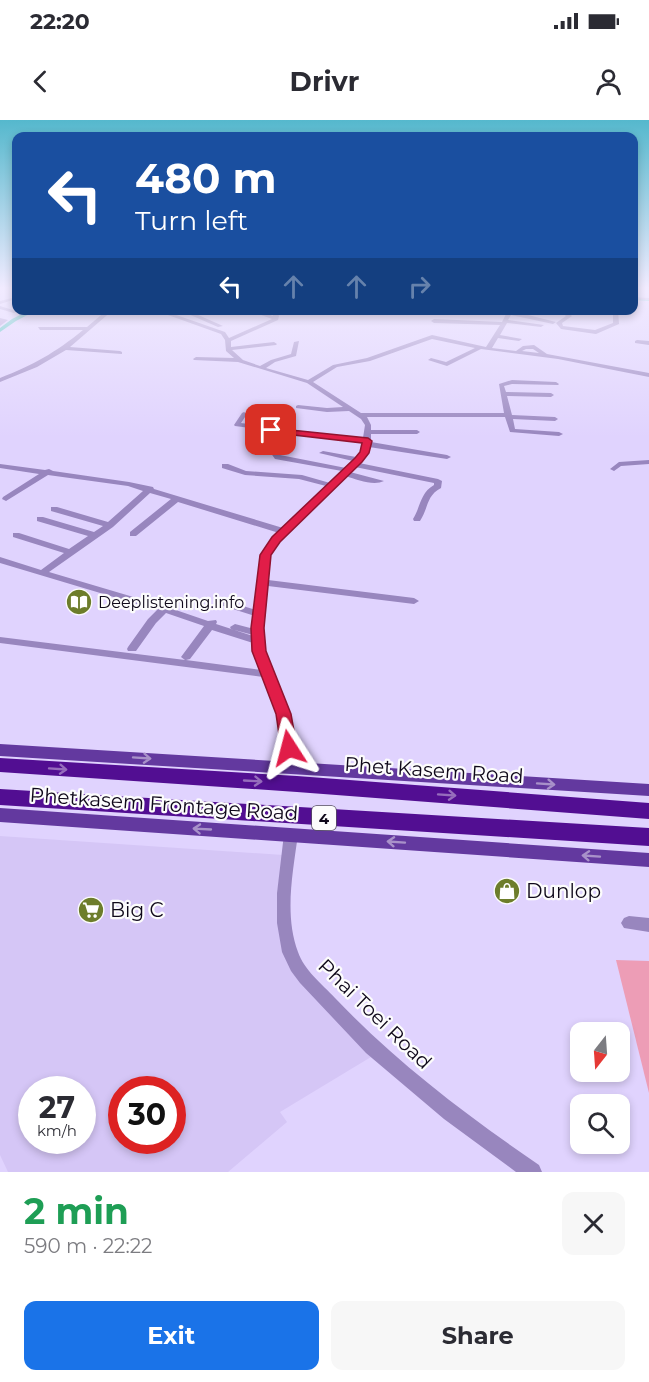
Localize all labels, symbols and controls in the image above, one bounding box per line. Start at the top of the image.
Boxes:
text: 22:20 [30,8,90,35]
icon: back [24,65,57,98]
text: Drivr [290,65,359,98]
icon: person [592,65,625,98]
text: 480 m [135,152,277,204]
icon: left [36,156,114,234]
text: Turn left [135,204,248,237]
icon: left [214,270,247,303]
icon: ahead [277,270,310,303]
icon: ahead [340,270,373,303]
icon: right [403,270,436,303]
pin [245,404,296,455]
icon: arrive [254,413,287,446]
library icon: Deeplistening.info [64,587,94,617]
place label: Deeplistening.info [98,593,244,612]
position arrow [257,716,321,780]
street label: Phet Kasem Road [344,752,524,788]
one-way arrow [132,753,152,764]
one-way arrow [48,764,68,775]
one-way arrow [243,776,262,787]
one-way arrow [536,778,556,789]
street label: Phetkasem Frontage Road [29,783,299,825]
one-way arrow [437,790,457,801]
road number: 4 [312,806,336,830]
one-way arrow [192,824,212,835]
one-way arrow [387,836,407,847]
one-way arrow [581,850,601,861]
shop icon: Dunlop [492,876,522,906]
place label: Dunlop [526,879,601,903]
supermarket icon: Big C [76,895,106,925]
place label: Big C [110,898,164,922]
street label: Phai Toei Road [313,954,437,1074]
north arrow [570,1022,630,1082]
map controls [570,1022,630,1154]
speed limit sign: 30 [108,1076,186,1154]
text: 27 [39,1089,75,1126]
button: search [570,1094,630,1154]
text: km/h [37,1121,77,1140]
text: 2 min [24,1189,129,1233]
button: close [562,1192,625,1255]
text: 590 m · 22:22 [24,1234,152,1258]
button: Exit [24,1301,319,1370]
button: Share [331,1301,625,1370]

